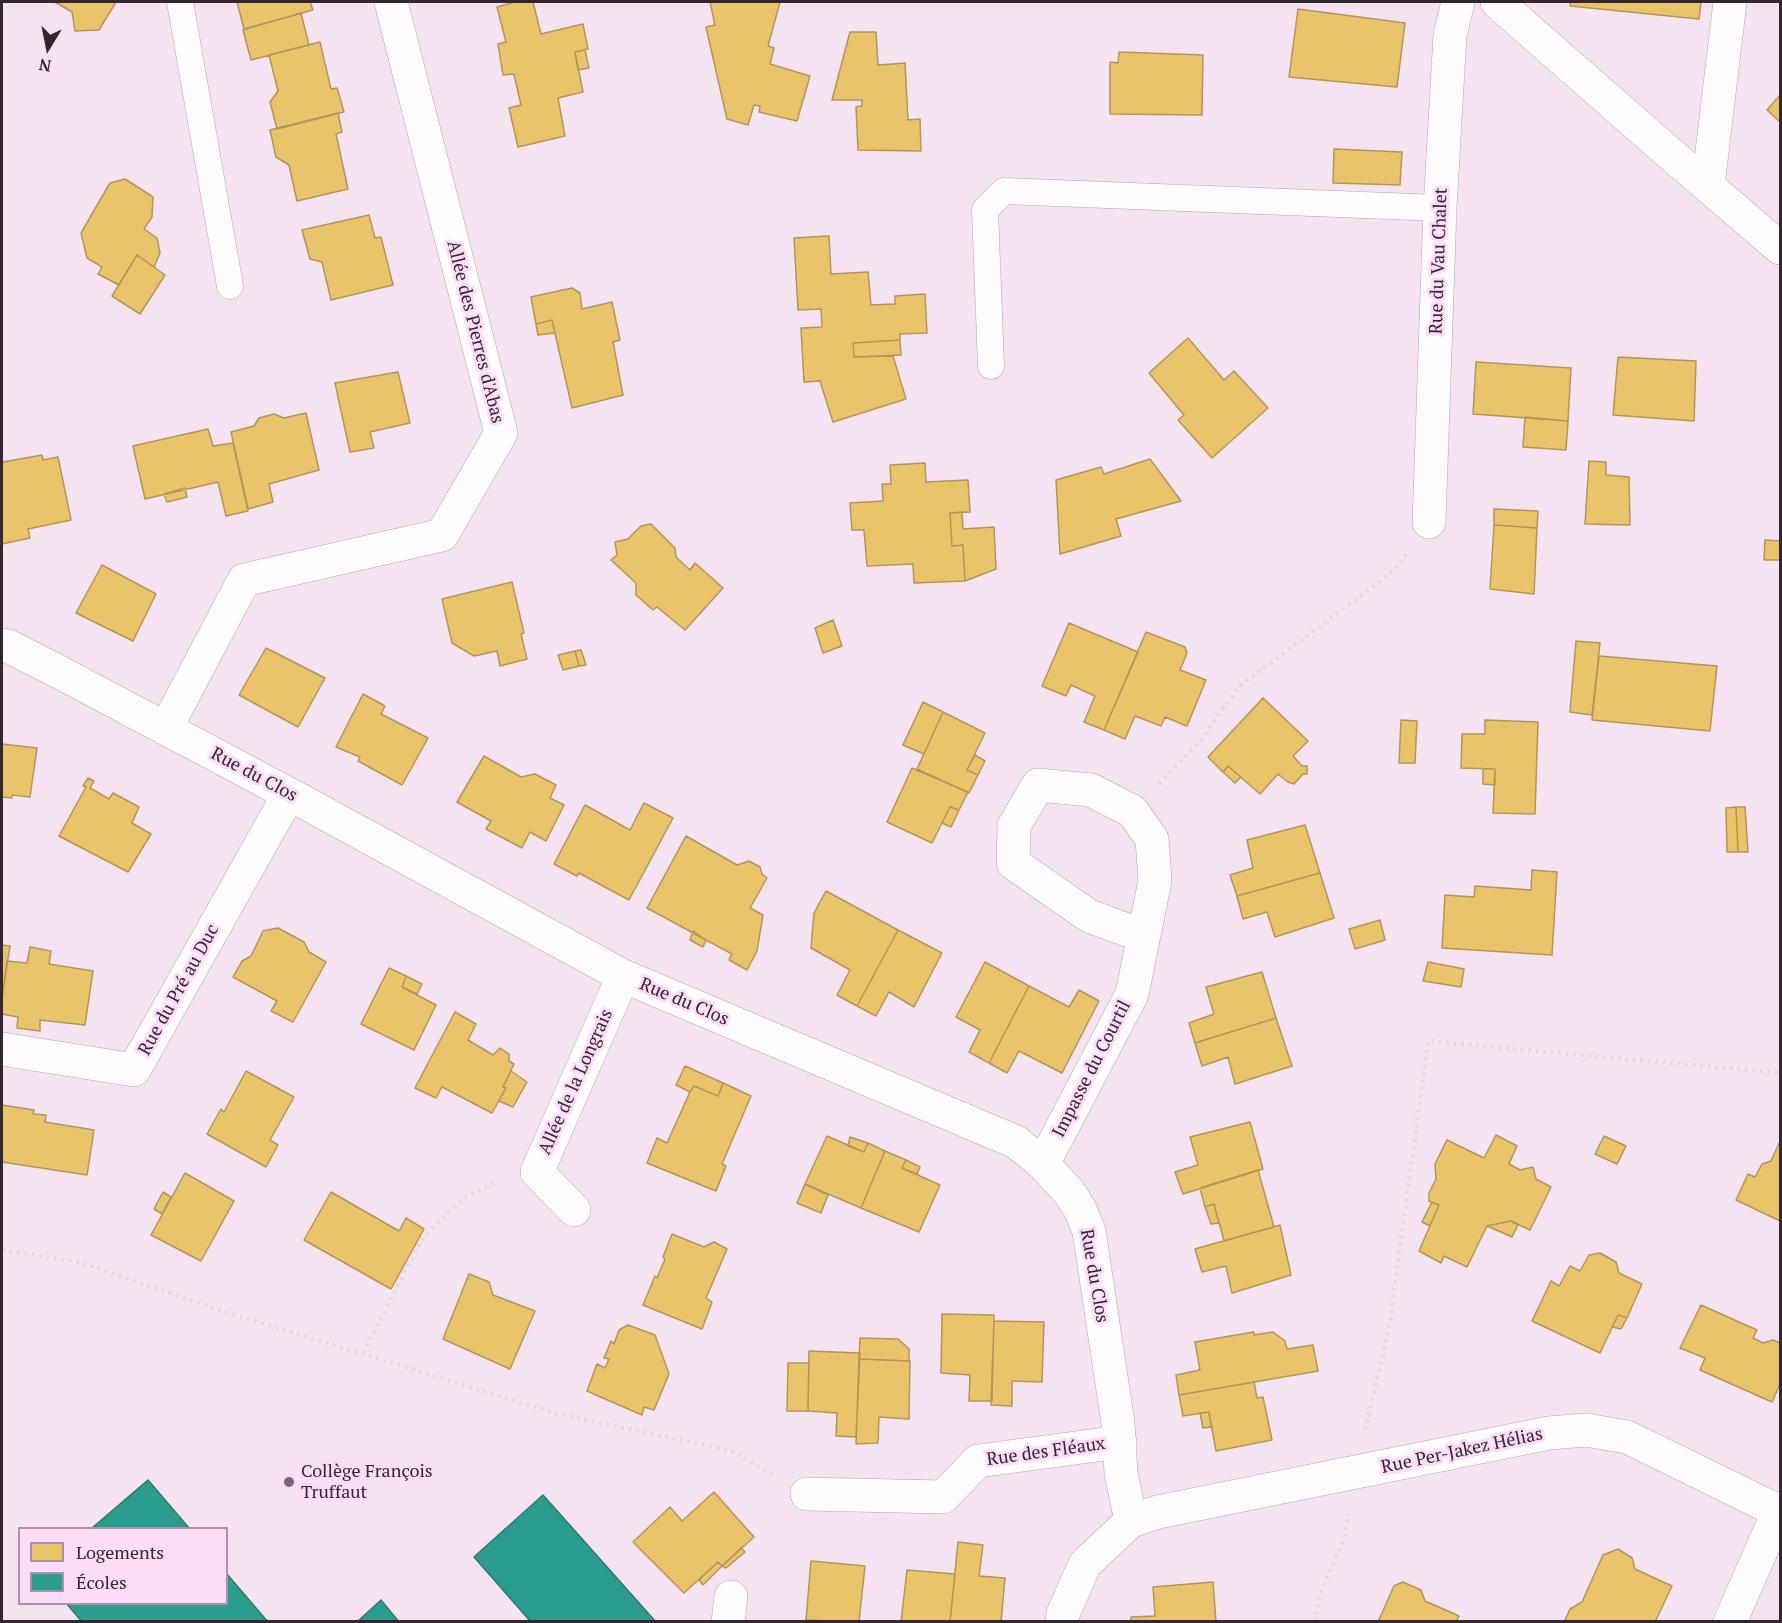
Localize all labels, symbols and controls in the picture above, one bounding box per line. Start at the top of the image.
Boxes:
north arrow [18,18,78,78]
text: N [37,54,53,78]
street label: Rue du Vau Chalet [1426,187,1452,335]
street label: Allée des Pierres d'Abas [442,238,508,426]
street label: Rue du Clos [207,743,301,807]
street label: Rue du Pré au Duc [134,921,224,1059]
street label: Rue du Clos [636,974,732,1030]
street label: Impasse du Courtil [1048,997,1136,1141]
street label: Allée de la Longrais [534,1006,618,1158]
street label: Rue du Clos [1075,1228,1113,1324]
street label: Rue Per-Jakez Hélias [1379,1423,1545,1479]
street label: Rue des Fléaux [985,1433,1107,1471]
place label: Collège François Truffaut [301,1461,433,1504]
marker: Collège François Truffaut [282,1475,296,1489]
legend [18,1527,228,1605]
text: Logements [76,1540,164,1564]
text: Écoles [76,1570,127,1594]

